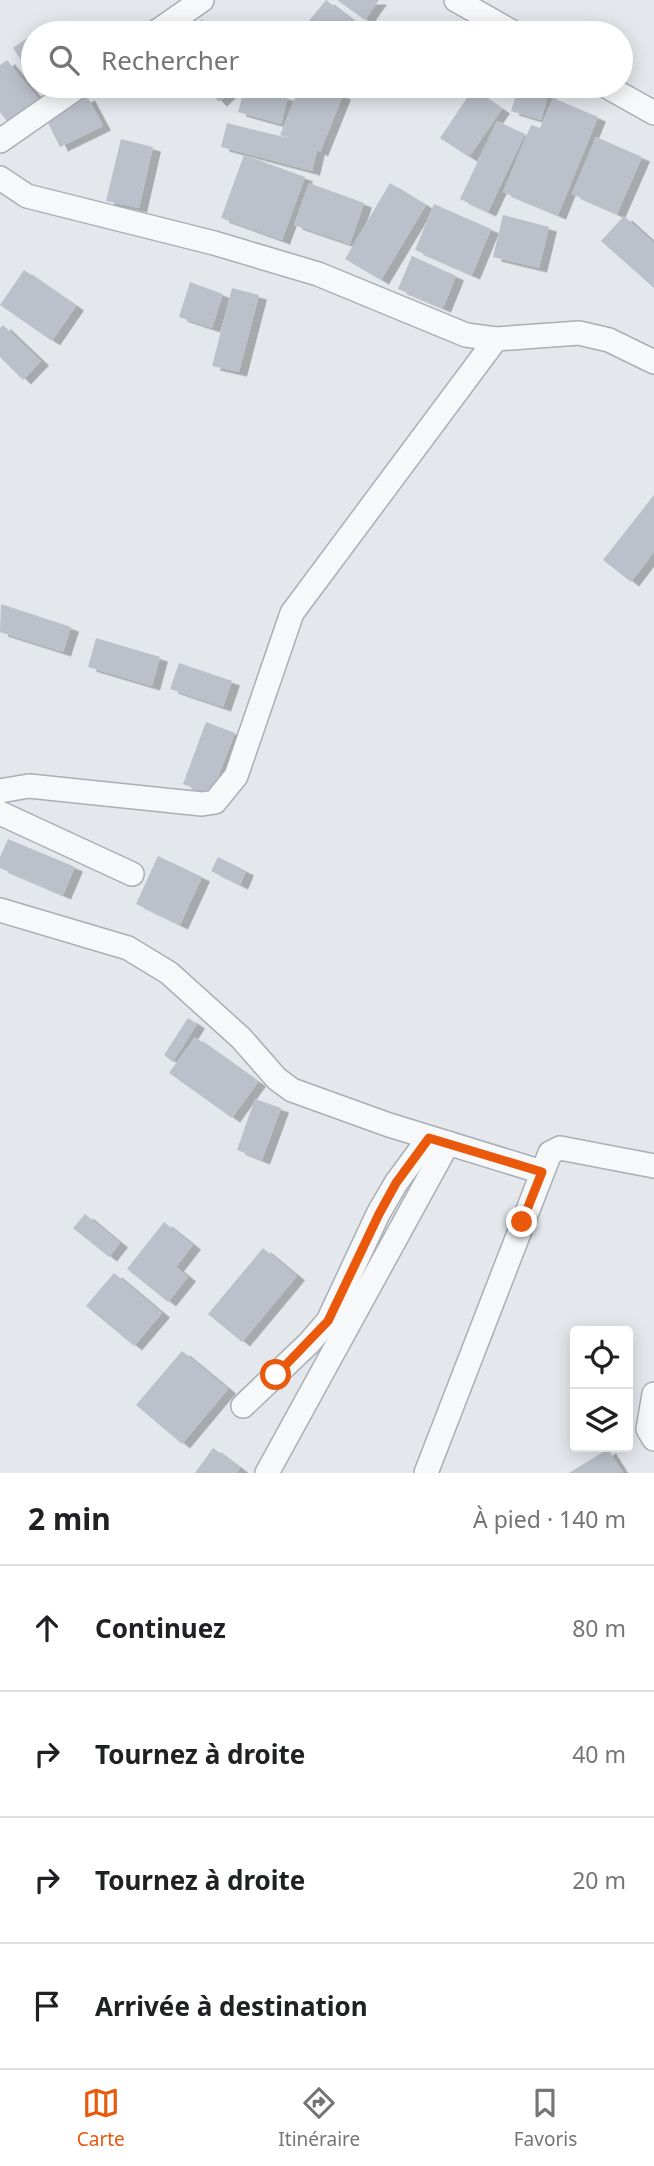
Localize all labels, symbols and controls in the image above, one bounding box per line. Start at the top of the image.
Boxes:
search box [21,21,633,98]
icon: search [45,41,83,79]
text: Rechercher [101,42,239,78]
route end [506,1206,537,1237]
map controls [570,1326,633,1452]
button: locate [570,1326,633,1389]
route start [260,1359,291,1390]
button: layers [570,1389,633,1452]
text: 2 min [28,1498,111,1539]
text: À pied · 140 m [473,1503,626,1535]
icon: ahead [28,1609,66,1647]
text: Continuez [95,1610,226,1646]
text: 80 m [572,1612,626,1644]
icon: right [28,1735,66,1773]
text: Tournez à droite [95,1736,305,1772]
text: 40 m [572,1738,626,1770]
icon: right [28,1861,66,1899]
text: Tournez à droite [95,1862,305,1898]
text: 20 m [572,1864,626,1896]
icon: arrive [28,1987,66,2025]
text: Arrivée à destination [95,1988,368,2024]
tab: Carte [77,2084,125,2152]
tab: Itinéraire [278,2084,360,2152]
tab: Favoris [514,2084,577,2152]

